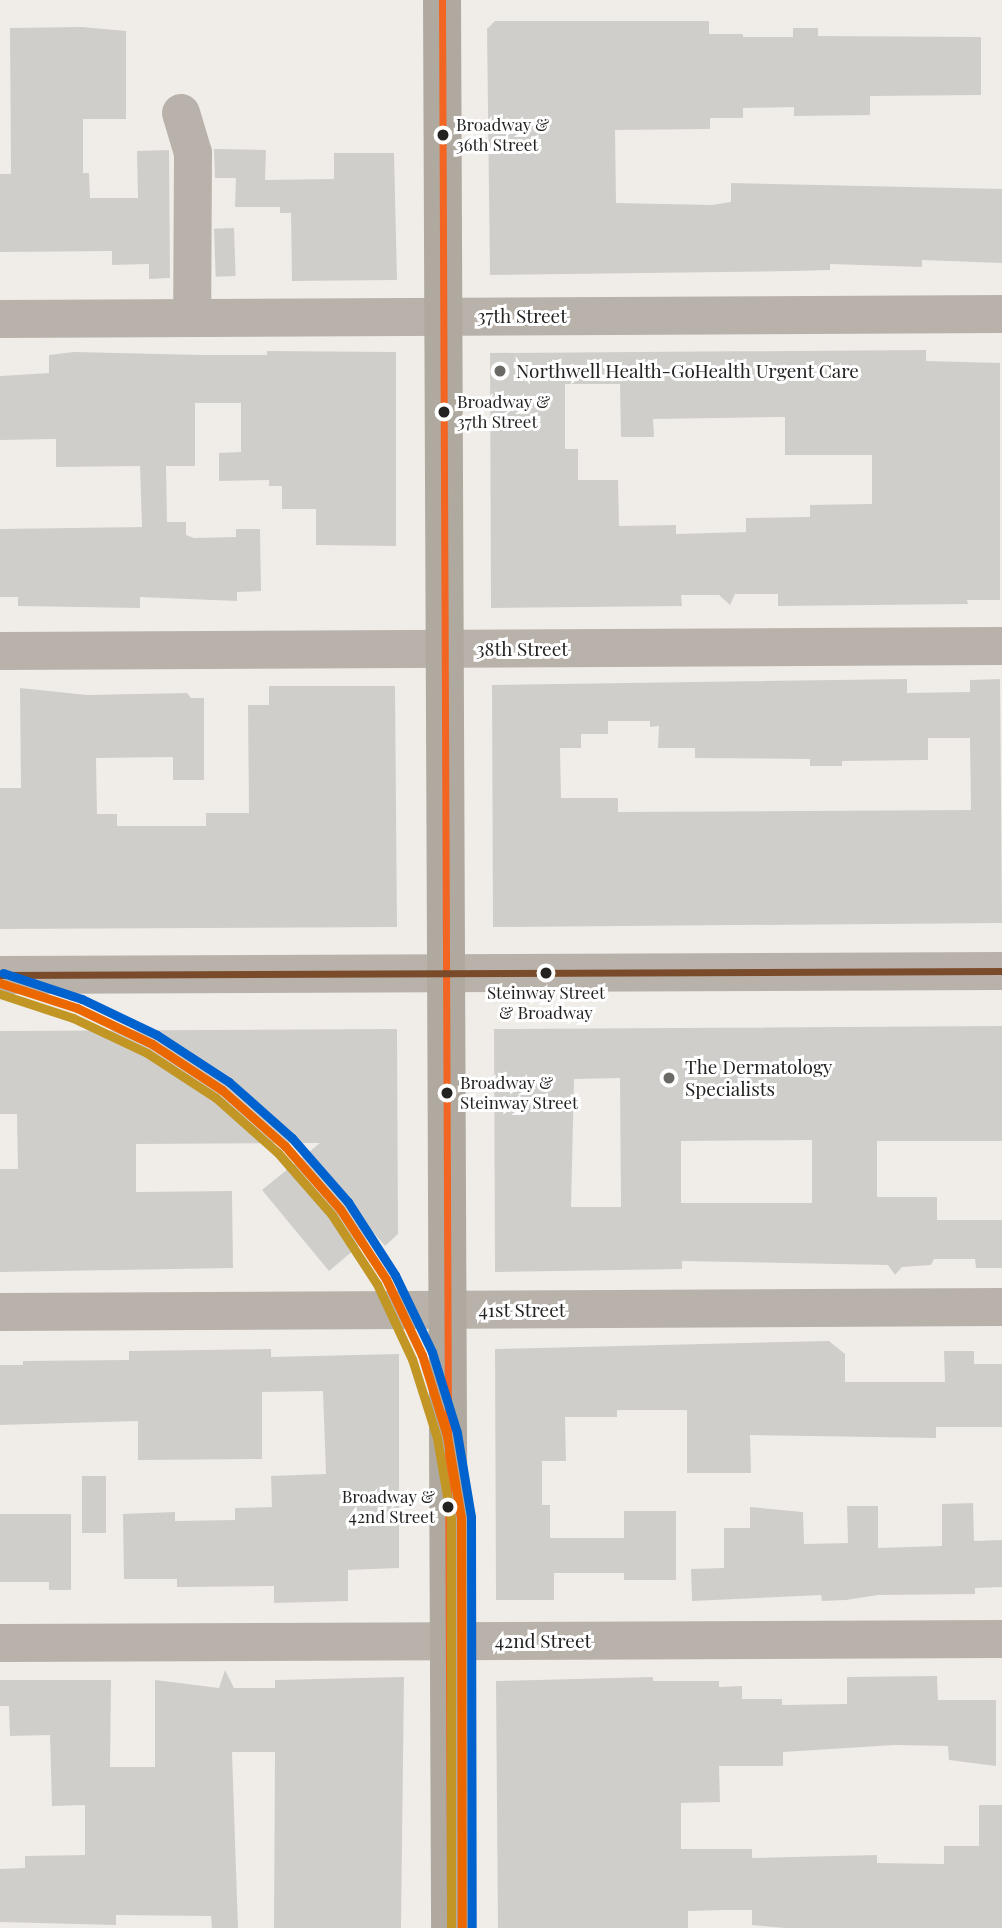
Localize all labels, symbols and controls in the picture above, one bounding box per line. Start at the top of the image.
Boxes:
place label: Broadway & 36th Street [456,115,550,155]
marker: Broadway & 36th Street [436,128,450,142]
street label: 37th Street [477,305,567,327]
place label: Northwell Health-GoHealth Urgent Care [516,360,859,382]
marker: Northwell Health-GoHealth Urgent Care [490,361,510,381]
place label: Broadway & 37th Street [457,392,551,432]
marker: Broadway & 37th Street [437,405,451,419]
street label: 38th Street [476,638,568,660]
marker: Steinway Street & Broadway [539,966,553,980]
place label: Steinway Street & Broadway [487,983,605,1023]
place label: The Dermatology Specialists [685,1056,832,1100]
marker: The Dermatology Specialists [659,1068,679,1088]
place label: Broadway & Steinway Street [460,1073,579,1113]
marker: Broadway & Steinway Street [440,1086,454,1100]
street label: 41st Street [478,1299,566,1321]
place label: Broadway & 42nd Street [341,1487,435,1527]
marker: Broadway & 42nd Street [441,1500,455,1514]
street label: 42nd Street [495,1630,591,1652]

